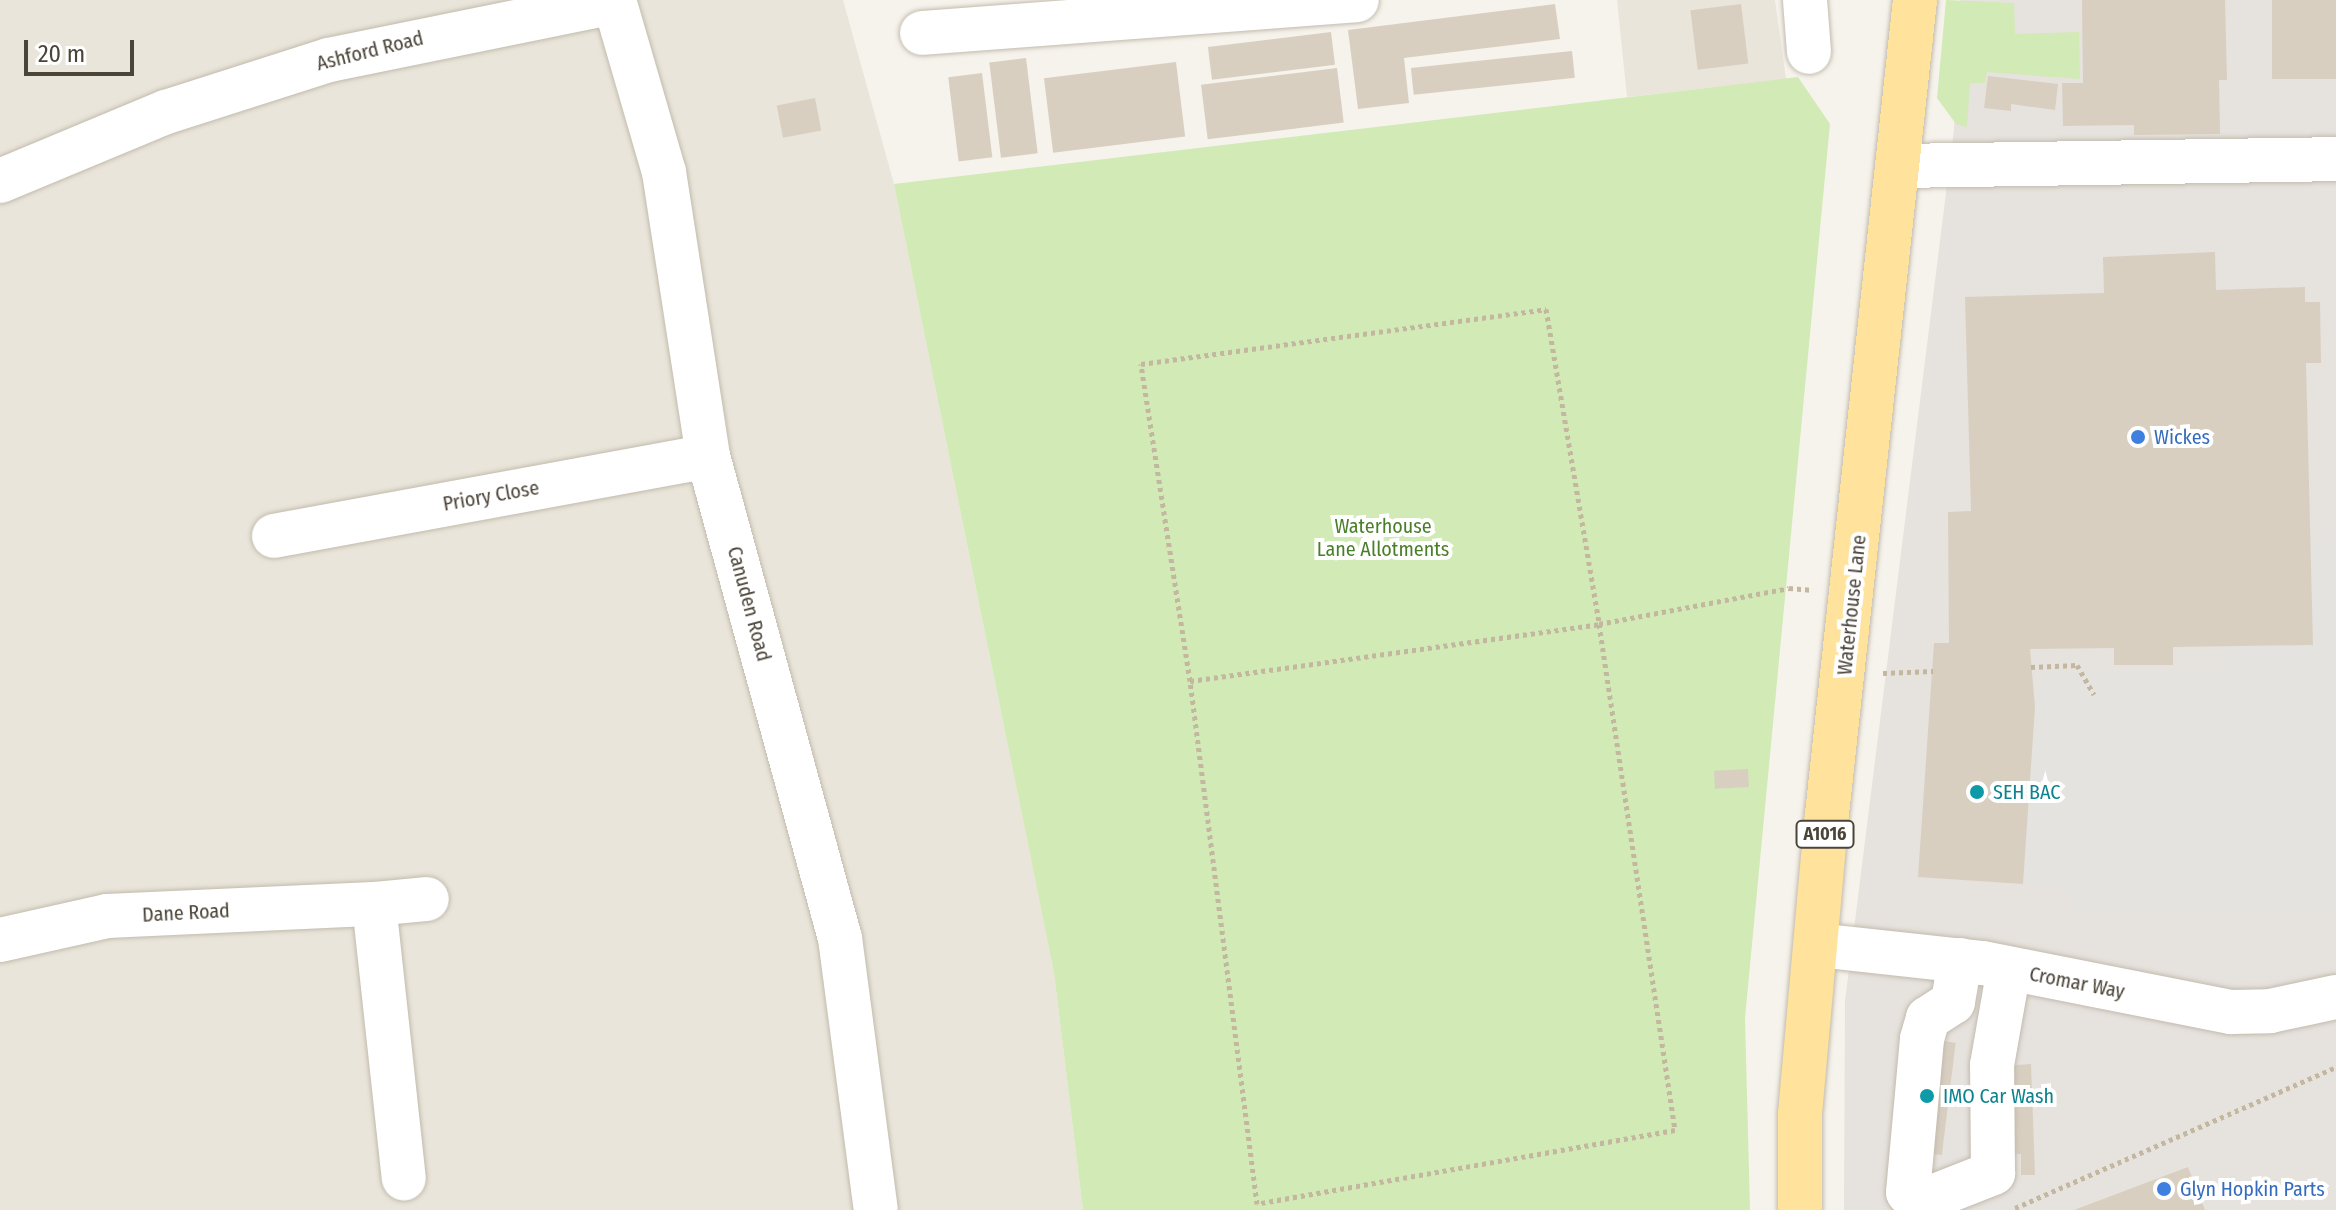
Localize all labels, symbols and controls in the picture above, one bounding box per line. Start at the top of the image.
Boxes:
scale bar [28,24,138,74]
street label: Ashford Road [314,26,426,76]
text: 20 m [38,40,85,68]
place label: Wickes [2154,425,2210,449]
marker: Wickes [2129,428,2147,446]
street label: Priory Close [441,476,541,516]
park label: Waterhouse Lane Allotments [1317,515,1449,562]
street label: Waterhouse Lane [1833,534,1871,676]
street label: Canuden Road [722,544,776,664]
place label: SEH BAC [1993,780,2060,804]
marker: SEH BAC [1968,783,1986,801]
road number: A1016 [1795,820,1855,848]
street label: Dane Road [142,899,230,927]
street label: Cromar Way [2027,962,2127,1004]
place label: IMO Car Wash [1943,1084,2054,1108]
marker: IMO Car Wash [1918,1087,1936,1105]
place label: Glyn Hopkin Parts [2180,1177,2325,1201]
marker: Glyn Hopkin Parts [2155,1180,2173,1198]

